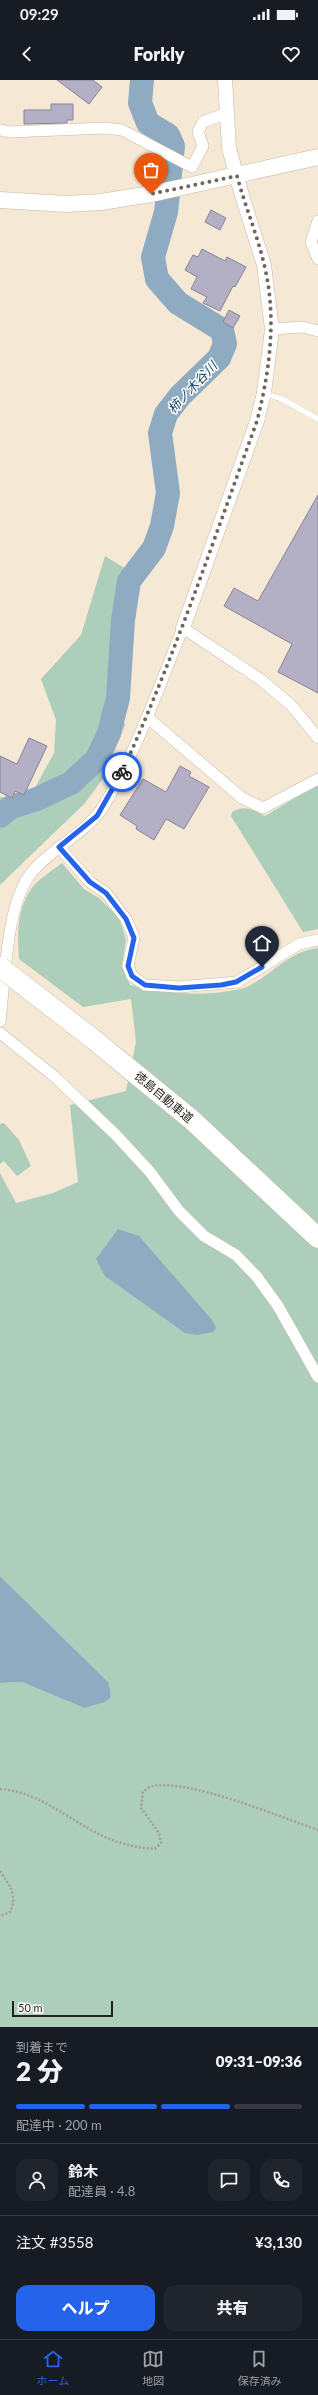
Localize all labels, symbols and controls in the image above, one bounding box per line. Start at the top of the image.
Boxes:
text: 09:29 [20,5,59,23]
icon: back [16,43,38,65]
text: Forkly [133,43,185,65]
icon: heart [280,43,302,65]
pin [134,153,168,194]
icon: bag [140,159,162,181]
water label: 柿ノ木谷川 [164,356,221,416]
courier [102,752,142,792]
icon: bike [111,761,133,783]
pin [245,926,279,967]
icon: home [251,932,273,954]
street label: 徳島自動車道 [132,1068,196,1126]
scale bar [12,1999,113,2018]
text: 50 m [18,2001,43,2014]
text: 到着まで [16,2039,68,2055]
text: 09:31–09:36 [216,2052,302,2070]
text: 2 分 [16,2055,63,2087]
text: 配達中 · 200 m [16,2117,102,2133]
button: person [16,2159,58,2201]
button: chat [208,2159,250,2201]
button: phone [260,2159,302,2201]
text: 鈴木 [68,2162,98,2180]
text: 配達員 · 4.8 [68,2183,135,2199]
text: 注文 #3558 [16,2233,93,2251]
text: ¥3,130 [255,2233,302,2251]
button: ヘルプ [16,2285,155,2331]
button: 共有 [163,2285,302,2331]
tab: ホーム [37,2348,69,2388]
tab: 地図 [142,2348,164,2388]
tab: 保存済み [237,2348,281,2388]

